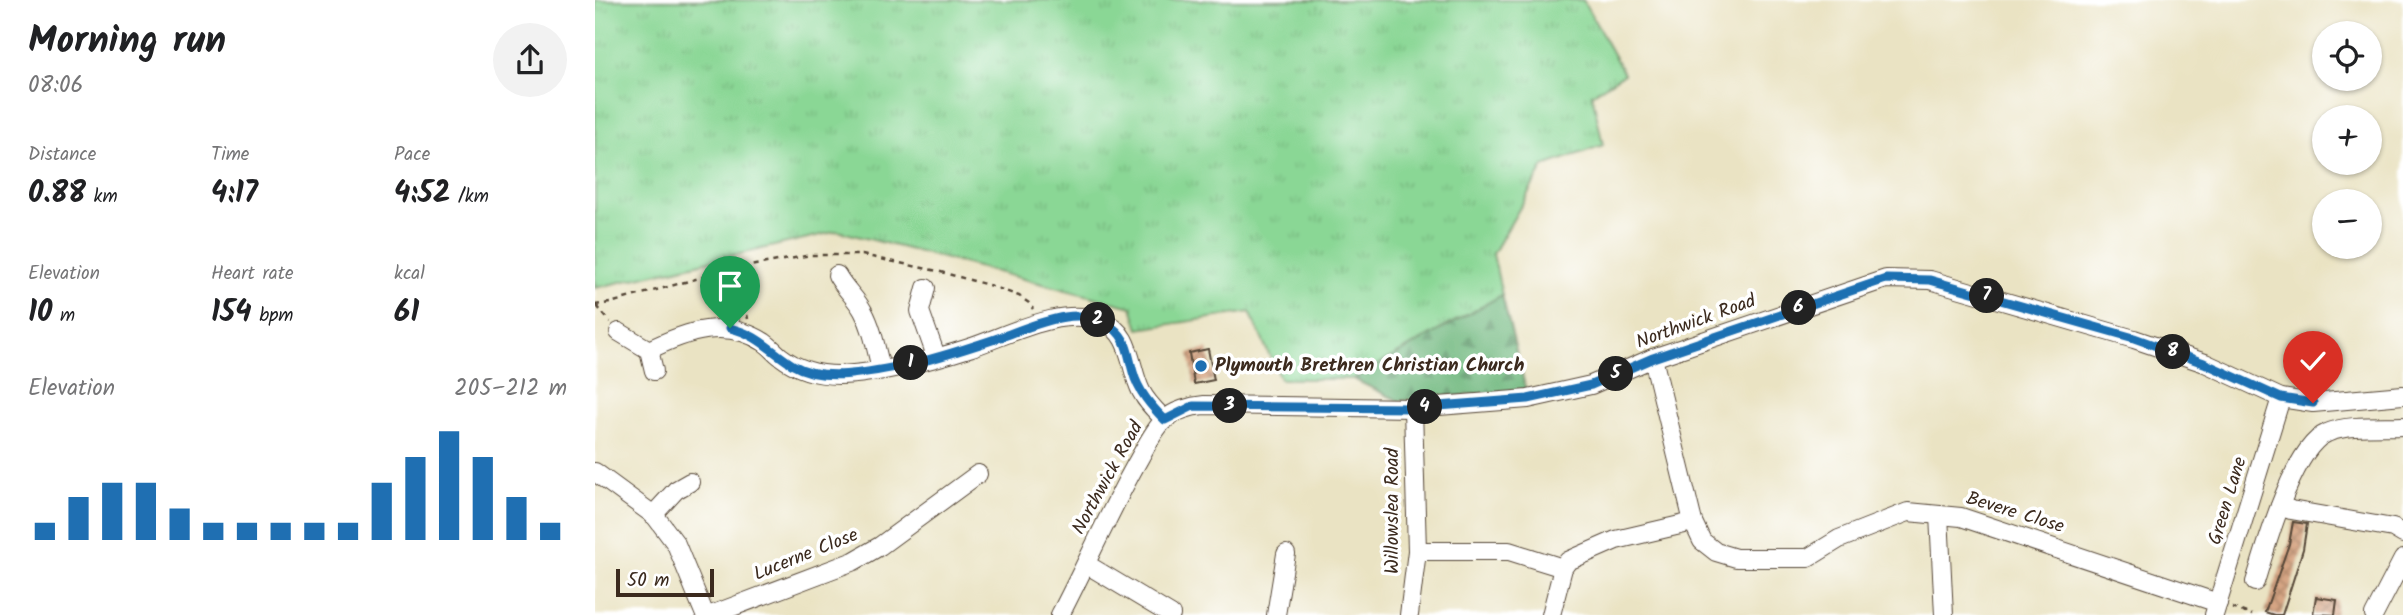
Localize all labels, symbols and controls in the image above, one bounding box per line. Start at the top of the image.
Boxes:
text: Morning run [28,12,226,72]
map controls [2312,21,2382,259]
button: locate [2312,21,2382,91]
button: share [493,23,567,97]
text: 08:06 [28,68,83,104]
button: + [2312,105,2382,175]
text: Distance [28,140,96,170]
text: Time [211,140,249,170]
text: Pace [394,140,430,170]
text: 0.88 [28,170,86,218]
text: 4:17 [211,170,258,218]
text: 4:52 [394,170,450,218]
text: km [86,182,118,212]
text: /km [450,182,489,212]
button: − [2312,189,2382,259]
pin [700,256,760,328]
text: Elevation [28,259,100,289]
text: Heart rate [211,259,294,289]
text: kcal [394,259,425,289]
icon: arrive [711,267,749,305]
pin: 7 [1969,278,2005,314]
text: 7 [1982,280,1991,310]
street label: Northwick Road [1632,286,1761,358]
text: 10 [28,289,52,337]
text: 154 [211,289,252,337]
text: 61 [394,289,419,337]
pin: 6 [1781,290,1817,326]
text: 6 [1793,292,1804,322]
text: m [52,301,75,331]
text: bpm [252,301,293,331]
pin: 2 [1081,302,1115,338]
text: 2 [1092,304,1103,334]
pin [2283,331,2343,403]
pin: 8 [2155,334,2191,370]
text: 8 [2167,336,2178,366]
icon: check [2294,342,2332,380]
pin: 1 [893,346,929,380]
text: 1 [908,347,913,377]
place label: Plymouth Brethren Christian Church [1215,351,1525,381]
pin: 5 [1599,356,1633,392]
marker: Plymouth Brethren Christian Church [1193,358,1209,374]
text: 5 [1611,358,1620,388]
text: Elevation [28,371,115,407]
text: 205–212 m [454,371,567,407]
pin: 3 [1213,388,1247,424]
text: 3 [1224,390,1235,420]
pin: 4 [1407,390,1443,424]
text: 4 [1419,391,1430,421]
street label: Northwick Road [1064,415,1152,540]
street label: Willowslea Road [1378,447,1408,574]
street label: Green Lane [2200,453,2256,549]
street label: Bevere Close [1962,484,2068,542]
street label: Lucerne Close [749,520,863,590]
scale bar [616,566,714,598]
text: 50 m [627,566,669,596]

